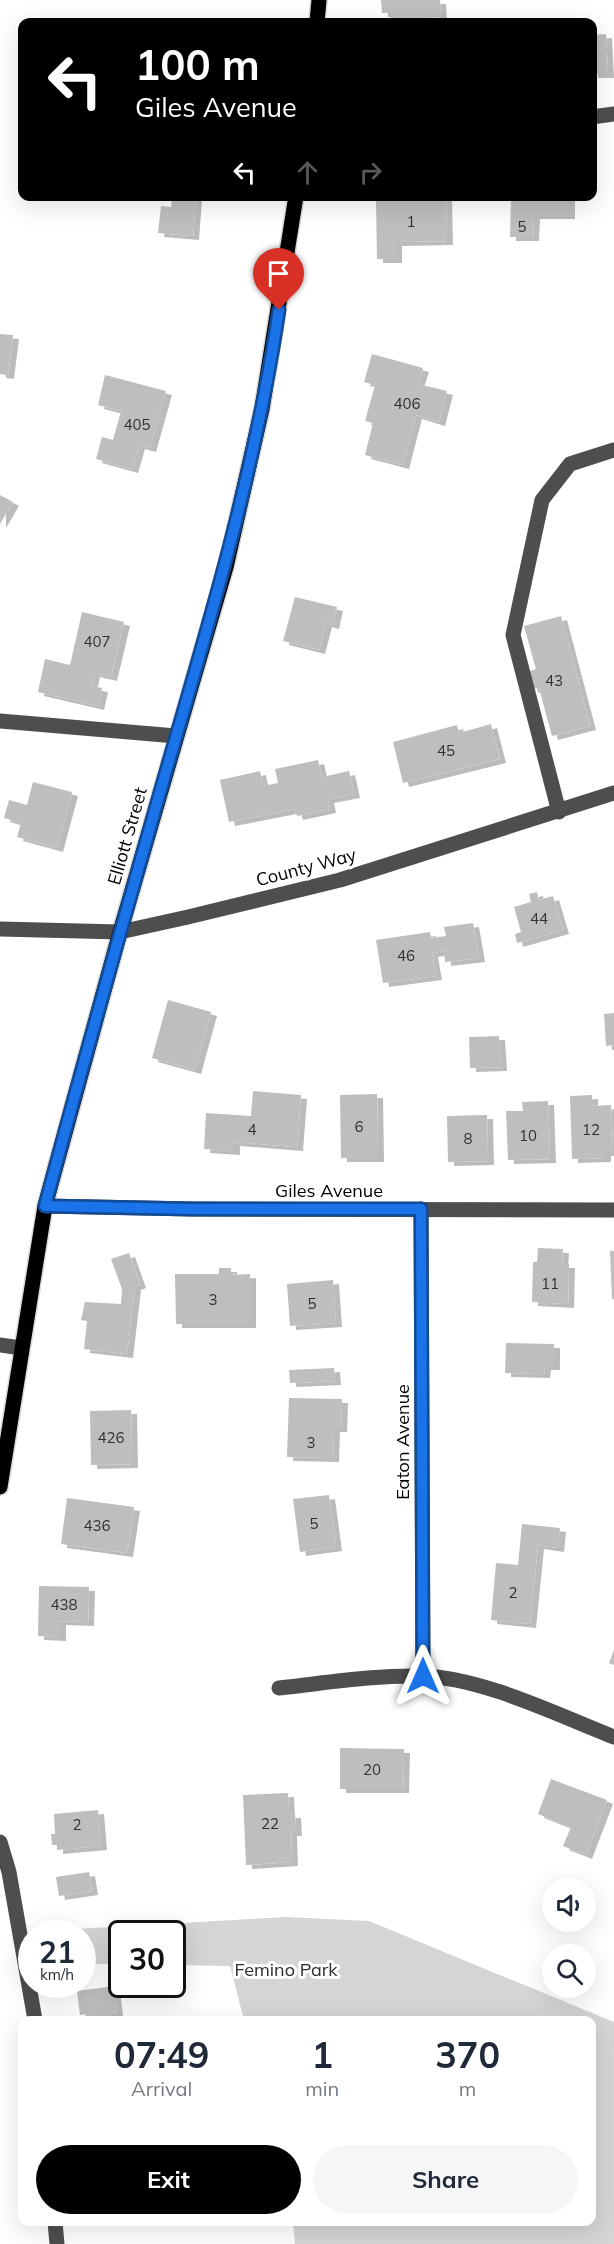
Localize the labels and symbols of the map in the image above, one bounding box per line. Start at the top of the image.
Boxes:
house number: 1 [406,212,416,231]
house number: 5 [517,217,527,236]
pin [253,248,304,310]
house number: 406 [393,394,421,413]
house number: 405 [123,415,151,434]
house number: 407 [83,632,111,651]
house number: 43 [545,671,563,690]
house number: 45 [437,741,455,760]
street label: Elliott Street [102,785,152,887]
street label: County Way [253,842,359,891]
house number: 44 [530,909,548,928]
house number: 46 [397,946,415,965]
house number: 6 [354,1117,364,1136]
house number: 4 [247,1120,257,1139]
house number: 12 [582,1120,600,1139]
house number: 10 [519,1126,537,1145]
house number: 8 [463,1129,473,1148]
street label: Giles Avenue [275,1179,383,1202]
house number: 11 [541,1274,559,1293]
house number: 3 [208,1290,218,1309]
house number: 5 [307,1294,317,1313]
street label: Eaton Avenue [391,1384,414,1500]
house number: 426 [97,1428,125,1447]
house number: 3 [306,1433,316,1452]
house number: 5 [309,1514,319,1533]
house number: 436 [83,1516,111,1535]
house number: 2 [508,1583,518,1602]
house number: 438 [50,1595,78,1614]
position arrow [391,1644,455,1708]
house number: 20 [363,1760,381,1779]
house number: 22 [261,1814,279,1833]
house number: 2 [72,1815,82,1834]
speed limit sign: 30 [108,1920,186,1998]
park label: Femino Park [234,1958,338,1981]

